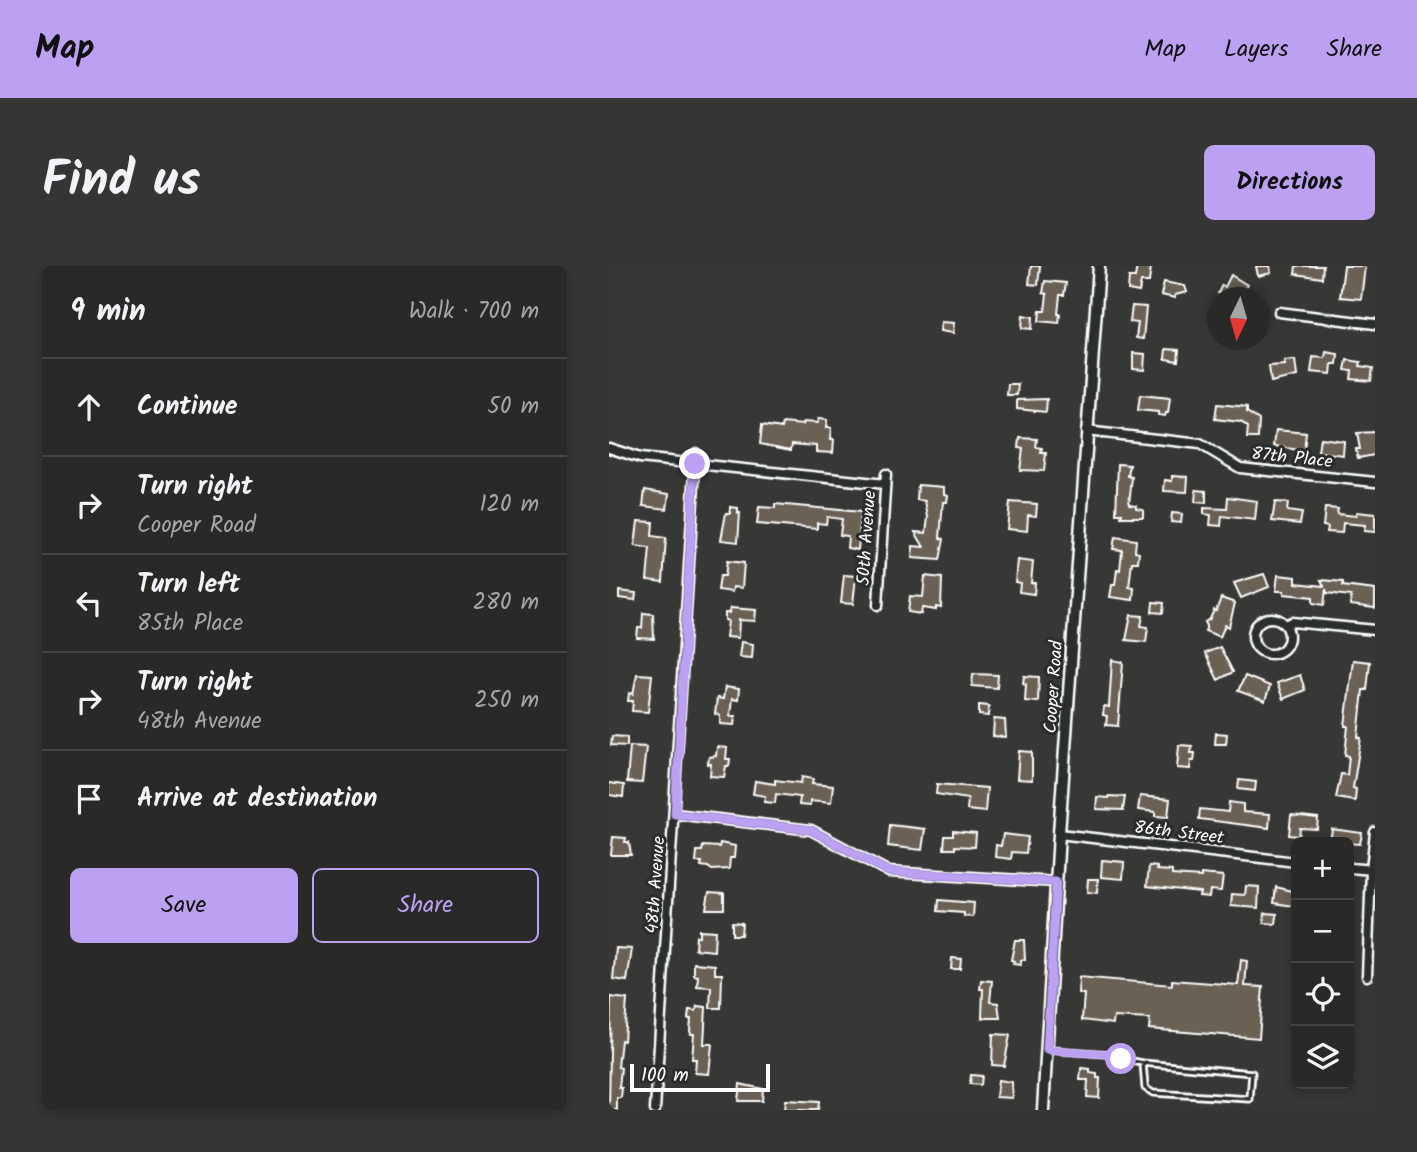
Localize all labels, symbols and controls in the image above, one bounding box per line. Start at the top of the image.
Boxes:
text: Map [35,23,95,76]
text: Map [1144,30,1186,69]
text: Layers [1224,30,1288,69]
text: Share [1326,30,1382,69]
text: Find us [42,143,200,221]
button: Directions [1204,145,1375,220]
north arrow [1207,287,1270,350]
text: 9 min [70,288,146,336]
text: Walk · 700 m [409,294,539,330]
text: Continue [137,386,238,428]
icon: ahead [70,388,108,426]
text: 50 m [488,389,539,425]
street label: 87th Place [1250,440,1334,477]
route end [679,448,710,479]
text: Turn right [137,466,253,508]
icon: right [70,486,108,524]
text: 120 m [479,487,539,523]
street label: 50th Avenue [850,489,885,587]
text: Cooper Road [137,508,256,544]
text: Turn left [137,564,240,606]
icon: left [70,584,108,622]
text: 280 m [473,585,539,621]
text: 85th Place [137,606,243,642]
street label: Cooper Road [1037,639,1072,735]
text: Turn right [137,662,253,704]
icon: right [70,682,108,720]
text: 250 m [474,683,539,719]
text: 48th Avenue [137,704,262,740]
text: Arrive at destination [137,778,377,820]
icon: arrive [70,780,108,818]
street label: 86th Street [1132,814,1226,854]
street label: 48th Avenue [639,835,674,935]
map controls [1291,837,1354,1089]
button: + [1291,837,1354,900]
button: Save [70,868,298,943]
button: Share [312,868,539,943]
button: − [1291,900,1354,963]
button: locate [1291,963,1354,1026]
button: layers [1291,1026,1354,1089]
route start [1105,1043,1136,1074]
scale bar [630,1061,770,1093]
text: 100 m [641,1061,689,1091]

